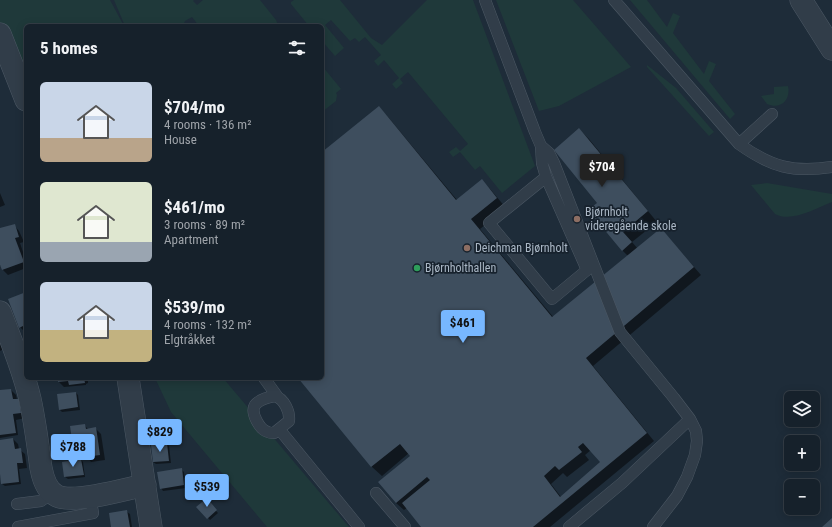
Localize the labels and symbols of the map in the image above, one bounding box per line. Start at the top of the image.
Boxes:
pin: $704 [578,154,626,188]
place label: Bjørnholt videregående skole [585,205,677,233]
marker: Bjørnholt videregående skole [572,214,582,224]
place label: Deichman Bjørnholt [475,241,568,255]
marker: Deichman Bjørnholt [462,243,472,253]
place label: Bjørnholthallen [425,261,496,275]
marker: Bjørnholthallen [412,263,422,273]
pin: $461 [439,310,487,344]
pin: $829 [136,419,184,453]
pin: $788 [49,434,97,468]
pin: $539 [183,474,231,508]

